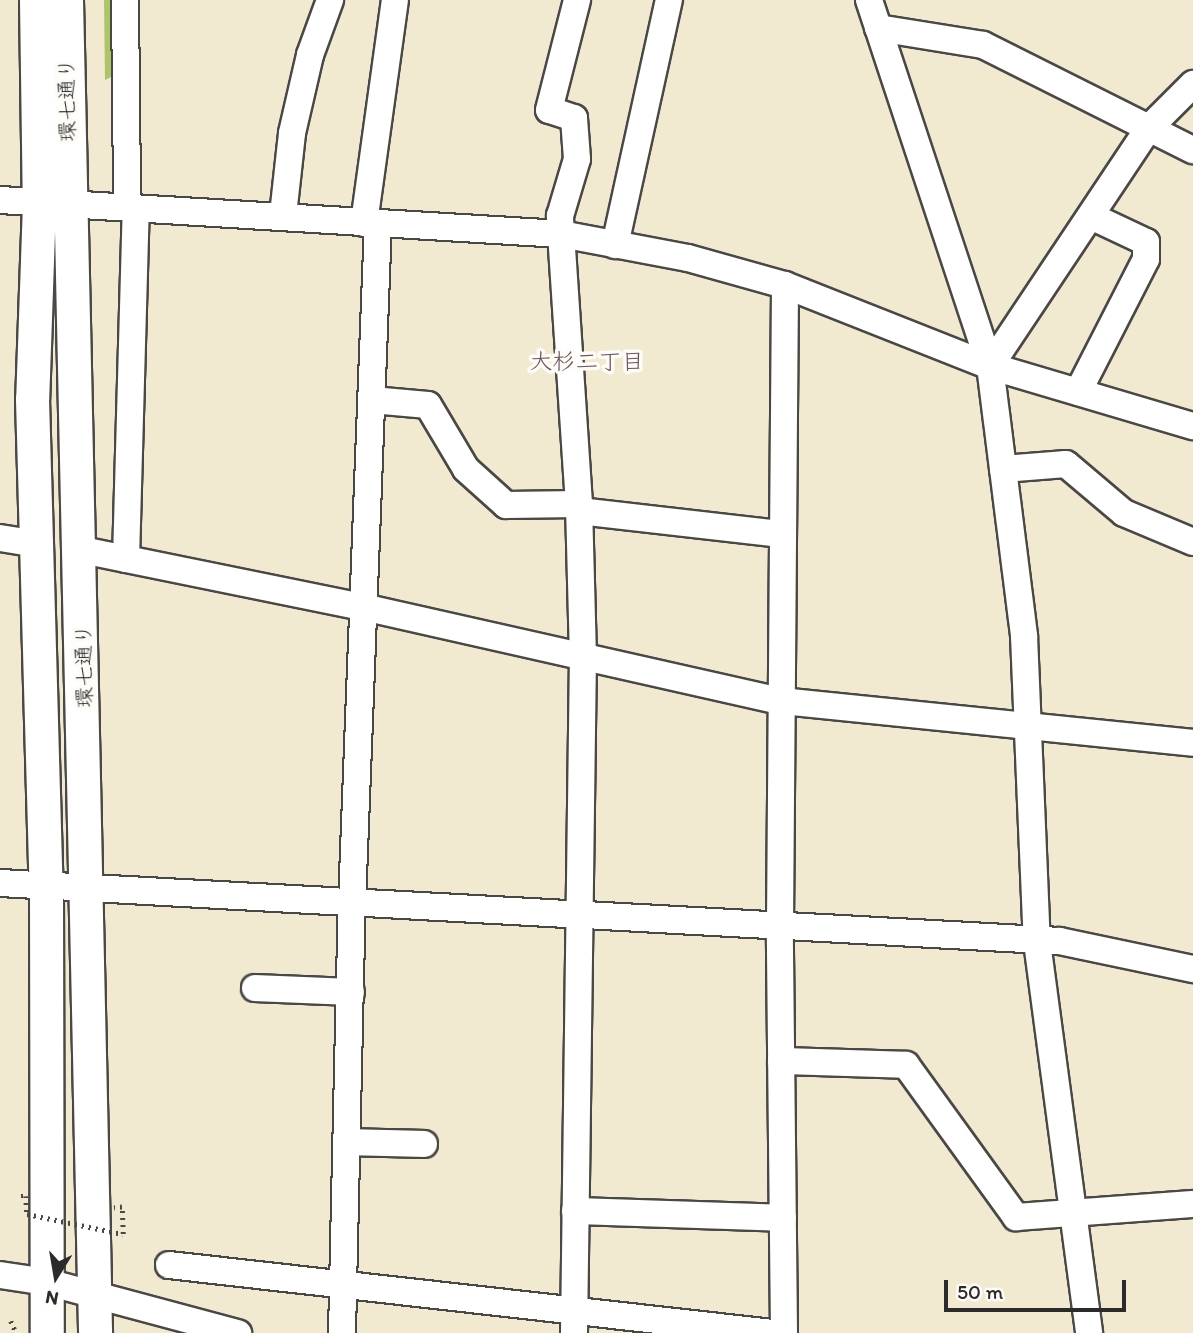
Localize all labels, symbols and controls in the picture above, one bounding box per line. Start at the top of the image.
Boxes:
street label: 環七通り [54,58,80,142]
district label: 大杉二丁目 [530,347,644,375]
street label: 環七通り [71,624,97,708]
north arrow [21,1242,91,1312]
scale bar [948,1266,1130,1310]
text: 50 m [957,1279,1003,1304]
text: N [43,1286,60,1311]

